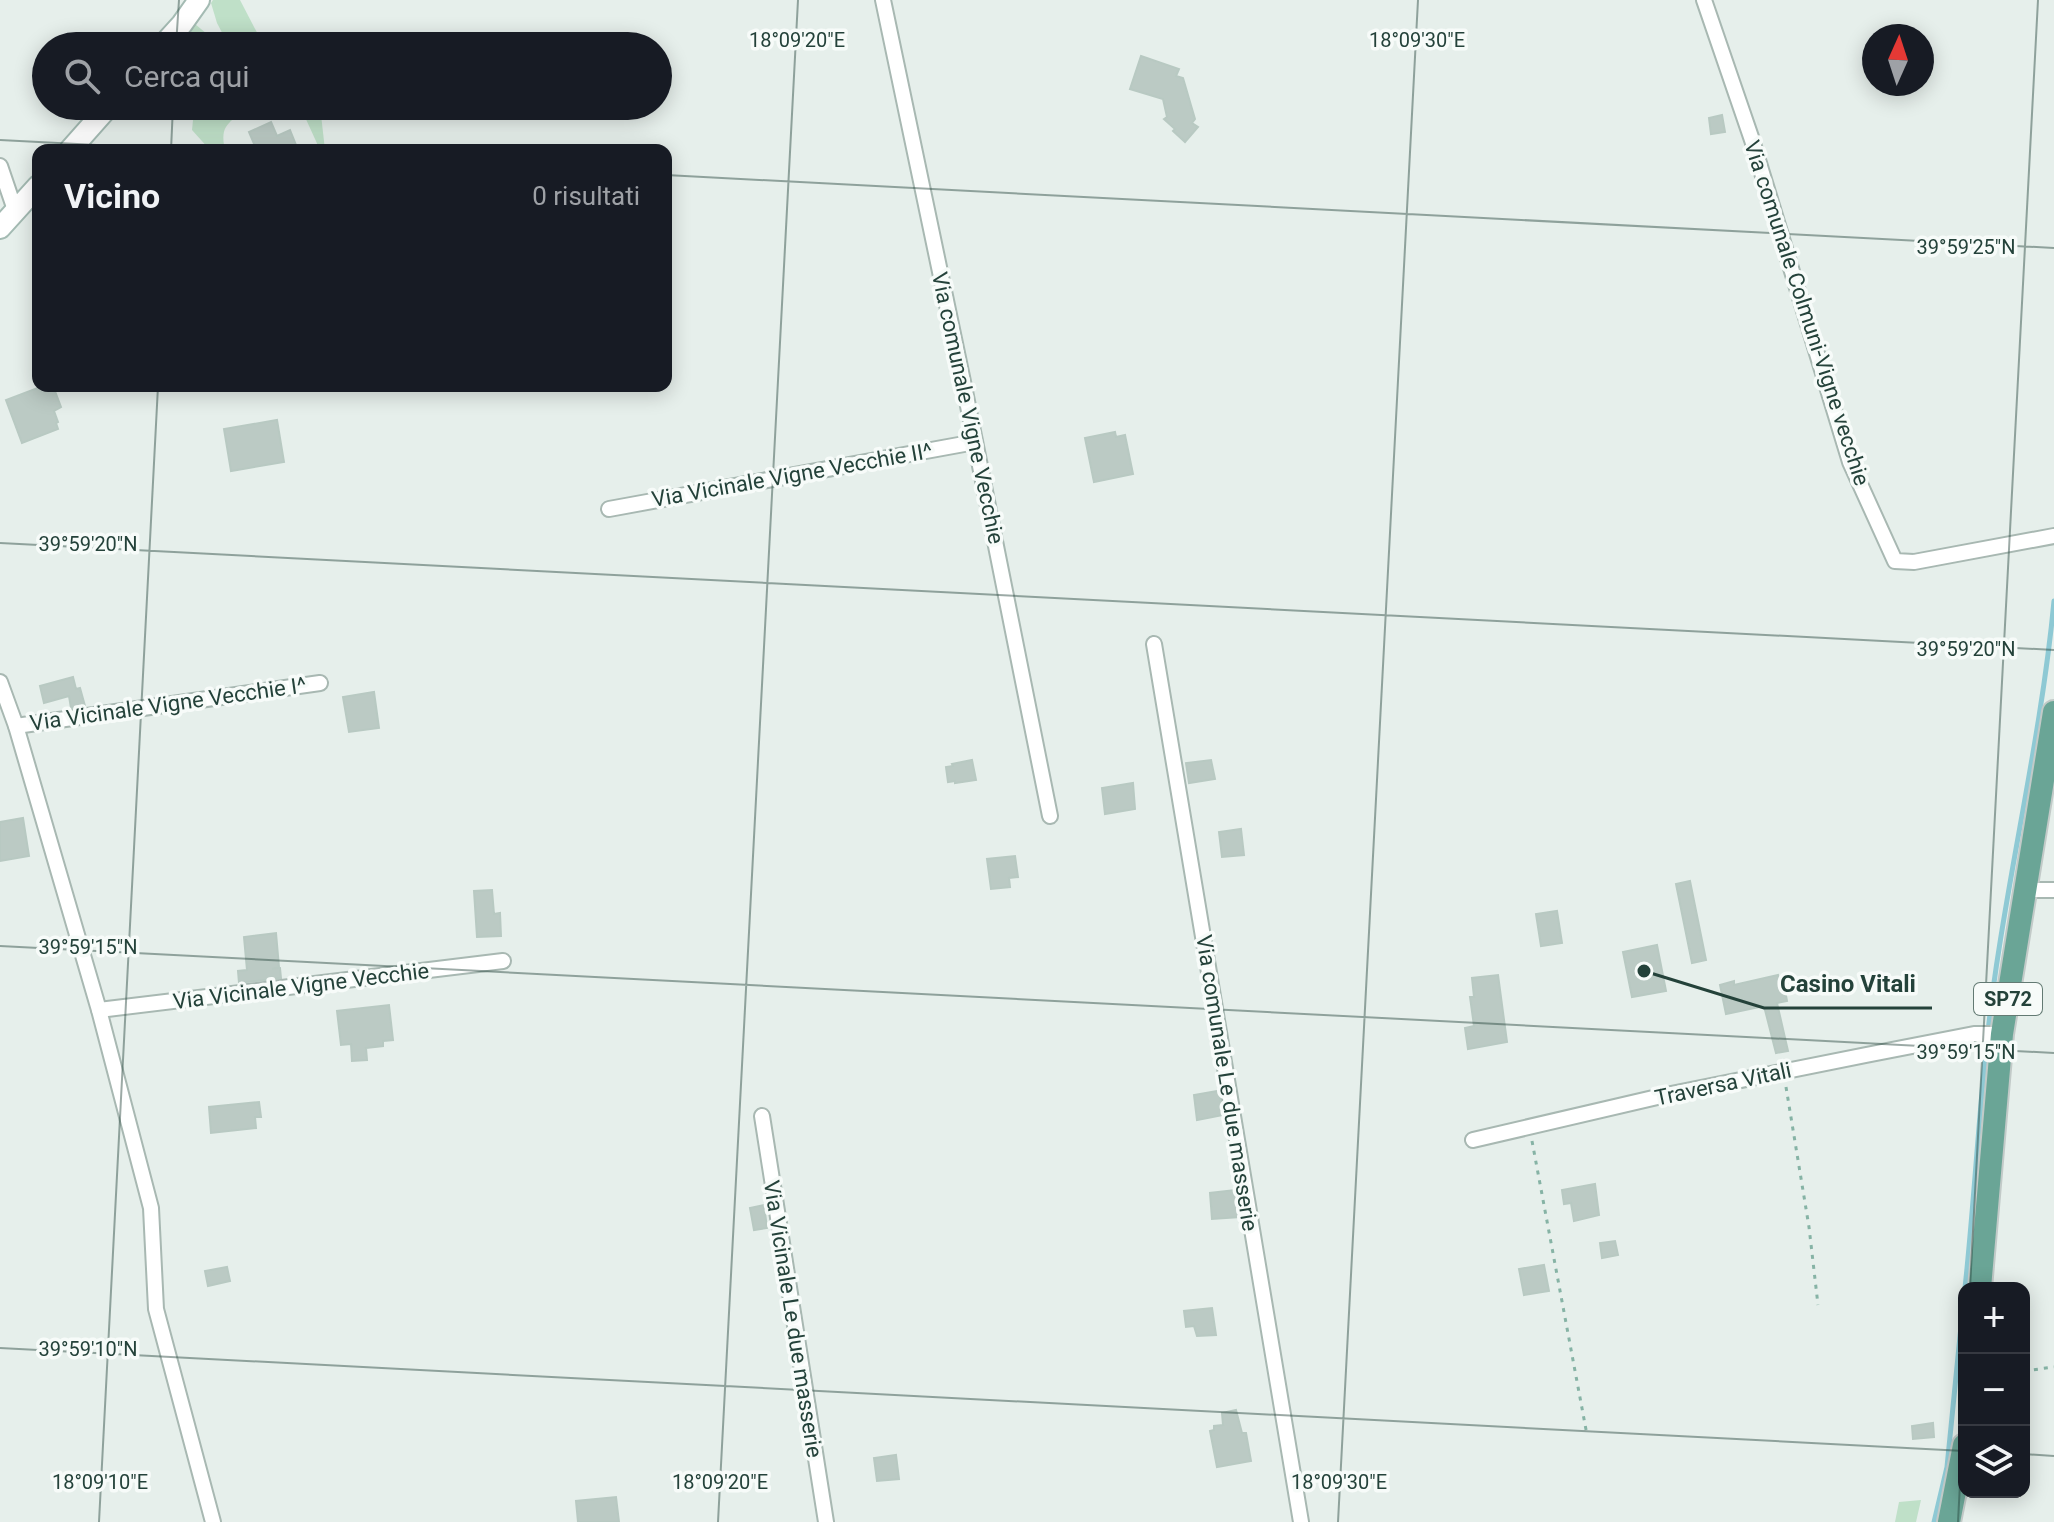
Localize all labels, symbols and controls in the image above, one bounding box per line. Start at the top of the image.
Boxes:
north arrow [1862,24,1934,96]
text: 18°09'20"E [749,28,845,52]
text: 18°09'30"E [1369,28,1465,52]
search box [32,32,672,120]
icon: search [60,54,104,98]
text: Cerca qui [124,59,250,94]
street label: Via comunale Colmuni-Vigne vecchie [1739,137,1875,489]
text: Vicino [64,176,160,216]
text: 0 risultati [532,181,640,211]
text: 39°59'25"N [1916,235,2016,259]
street label: Via comunale Vigne Vecchie [927,270,1009,546]
street label: Via Vicinale Vigne Vecchie II^ [650,438,934,512]
text: 39°59'20"N [38,532,138,556]
text: 39°59'20"N [1916,637,2016,661]
street label: Via Vicinale Vigne Vecchie I^ [28,672,308,736]
street label: Via comunale Le due masserie [1191,933,1263,1233]
text: 39°59'15"N [38,935,138,959]
street label: Via Vicinale Vigne Vecchie [171,958,431,1014]
callout: Casino Vitali [1764,960,1932,1008]
text: Casino Vitali [1780,970,1916,998]
road number: SP72 [1974,983,2042,1015]
text: 39°59'15"N [1916,1040,2016,1064]
street label: Traversa Vitali [1653,1057,1793,1111]
street label: Via Vicinale Le due masserie [759,1179,827,1459]
map controls [1958,1282,2030,1498]
button: + [1958,1282,2030,1354]
text: 39°59'10"N [38,1337,138,1361]
button: − [1958,1354,2030,1426]
button: layers [1958,1426,2030,1498]
text: 18°09'10"E [52,1470,148,1494]
text: 18°09'20"E [672,1470,768,1494]
text: 18°09'30"E [1291,1470,1387,1494]

